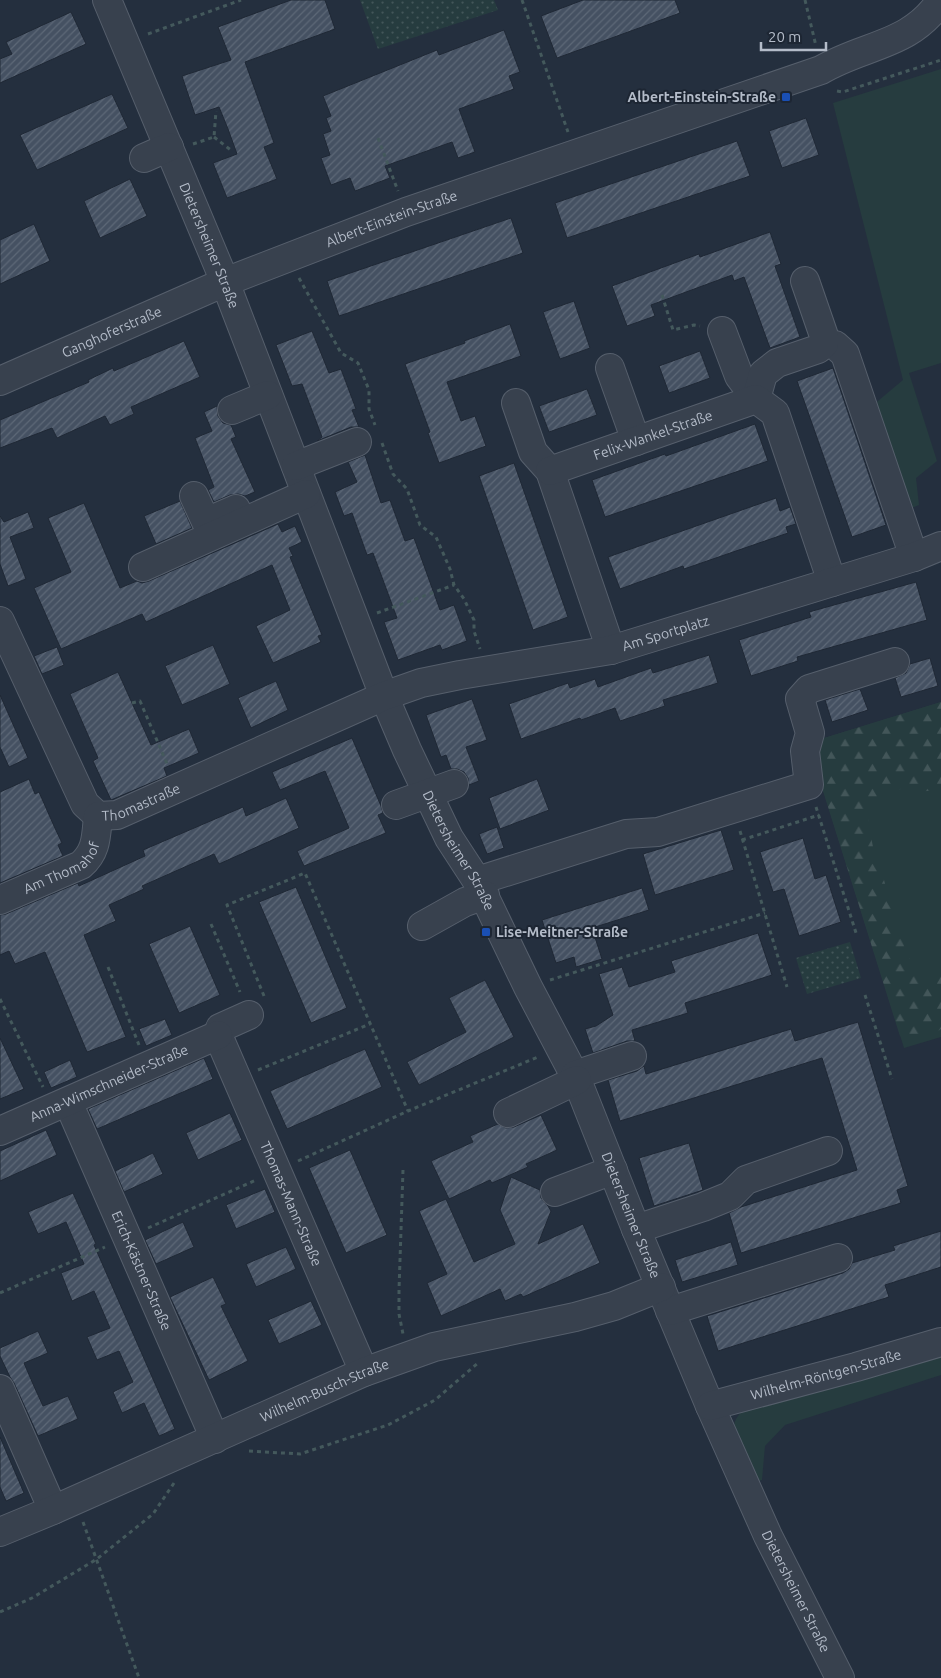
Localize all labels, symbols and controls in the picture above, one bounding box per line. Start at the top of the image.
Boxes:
scale bar [761,20,826,52]
text: 20 m [768,28,801,45]
place label: Albert-Einstein-Straße [627,89,776,105]
marker: Albert-Einstein-Straße [780,91,792,103]
street label: Dietersheimer Straße [176,180,242,311]
street label: Albert-Einstein-Straße [324,187,459,250]
street label: Ganghoferstraße [59,303,164,361]
street label: Felix-Wankel-Straße [591,407,715,463]
street label: Am Sportplatz [620,612,711,654]
street label: Thomastraße [101,780,183,824]
street label: Dietersheimer Straße [420,788,498,913]
street label: Am Thomahof [21,839,103,897]
place label: Lise-Meitner-Straße [496,924,628,940]
marker: Lise-Meitner-Straße [480,926,492,938]
street label: Anna-Wimschneider-Straße [27,1041,191,1125]
street label: Thomas-Mann-Straße [257,1139,325,1269]
street label: Dietersheimer Straße [598,1150,664,1281]
street label: Erich-Kästner-Straße [108,1208,175,1333]
street label: Wilhelm-Röntgen-Straße [749,1346,903,1403]
street label: Wilhelm-Busch-Straße [257,1356,391,1425]
street label: Dietersheimer Straße [759,1528,834,1655]

